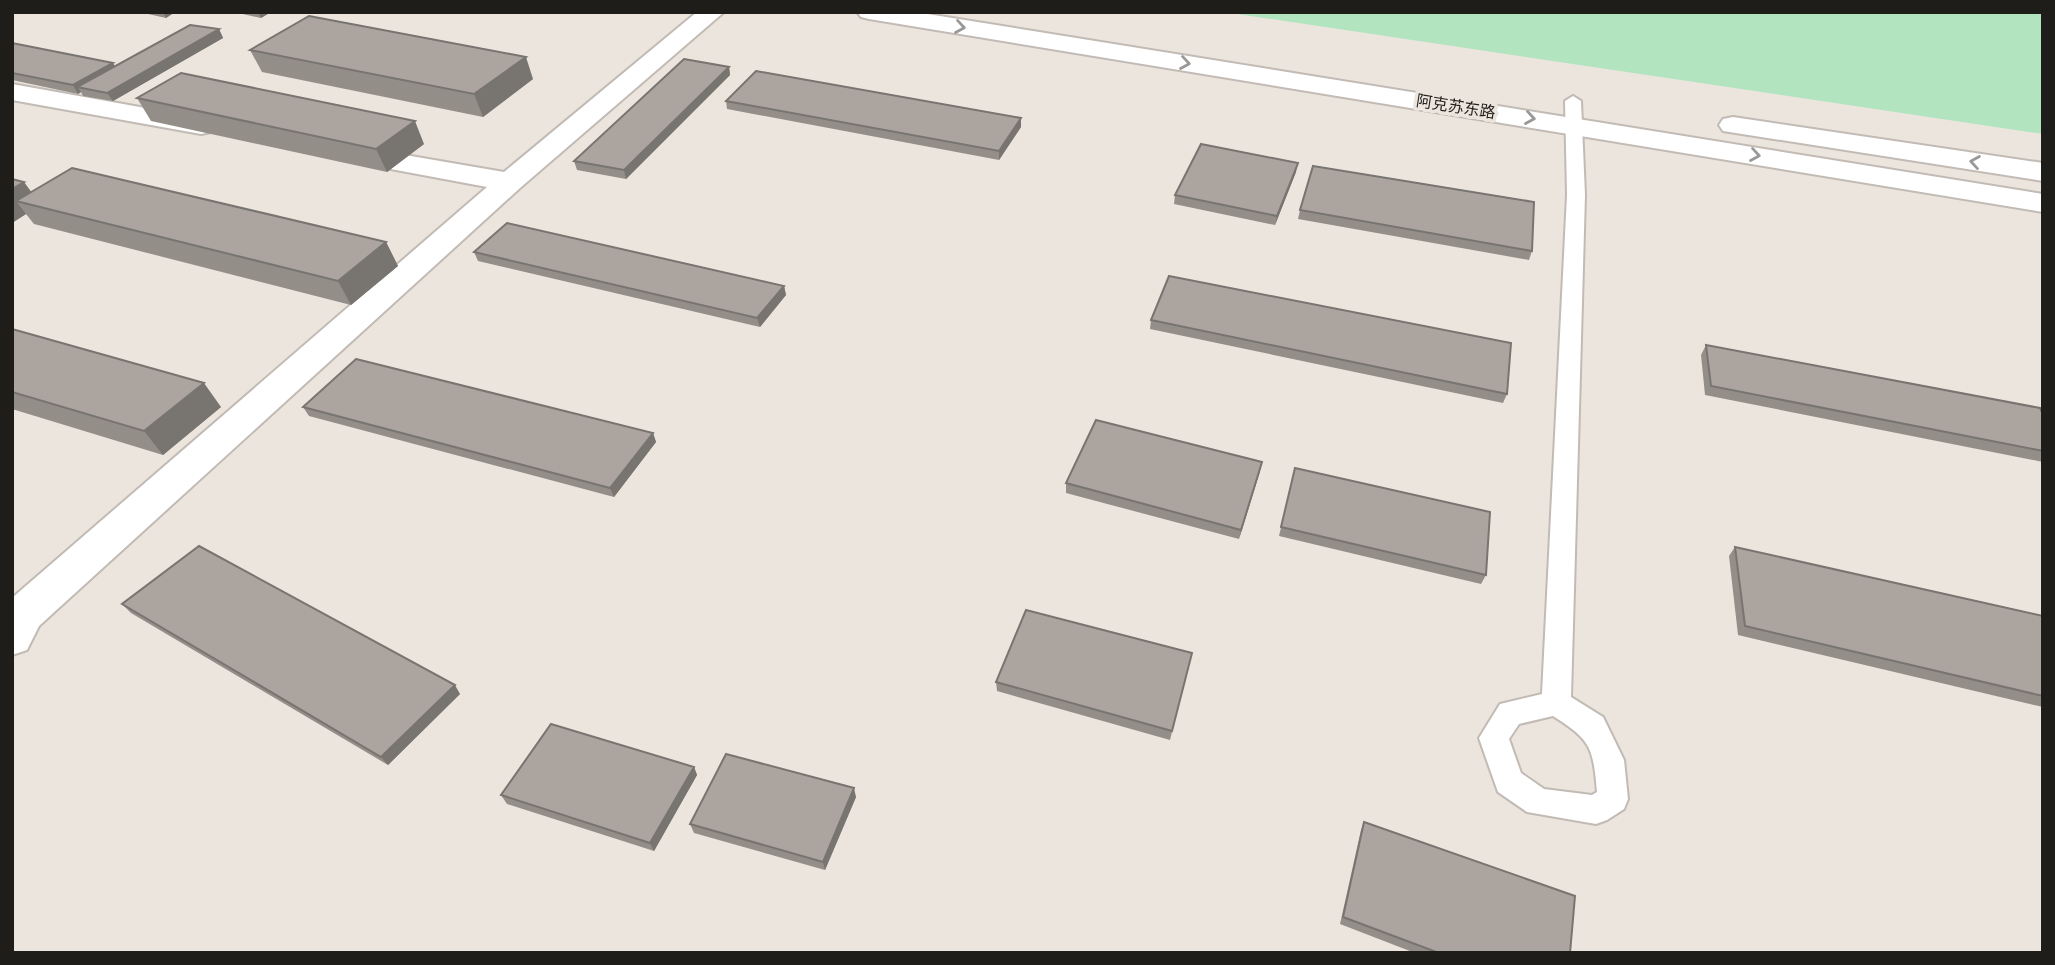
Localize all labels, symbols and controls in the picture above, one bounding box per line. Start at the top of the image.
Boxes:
one-way arrow [954,19,966,34]
one-way arrow [1179,55,1191,70]
street label: 阿克苏东路 [1415,91,1497,122]
one-way arrow [1524,110,1536,125]
one-way arrow [1749,147,1761,162]
one-way arrow [1969,155,1981,170]

